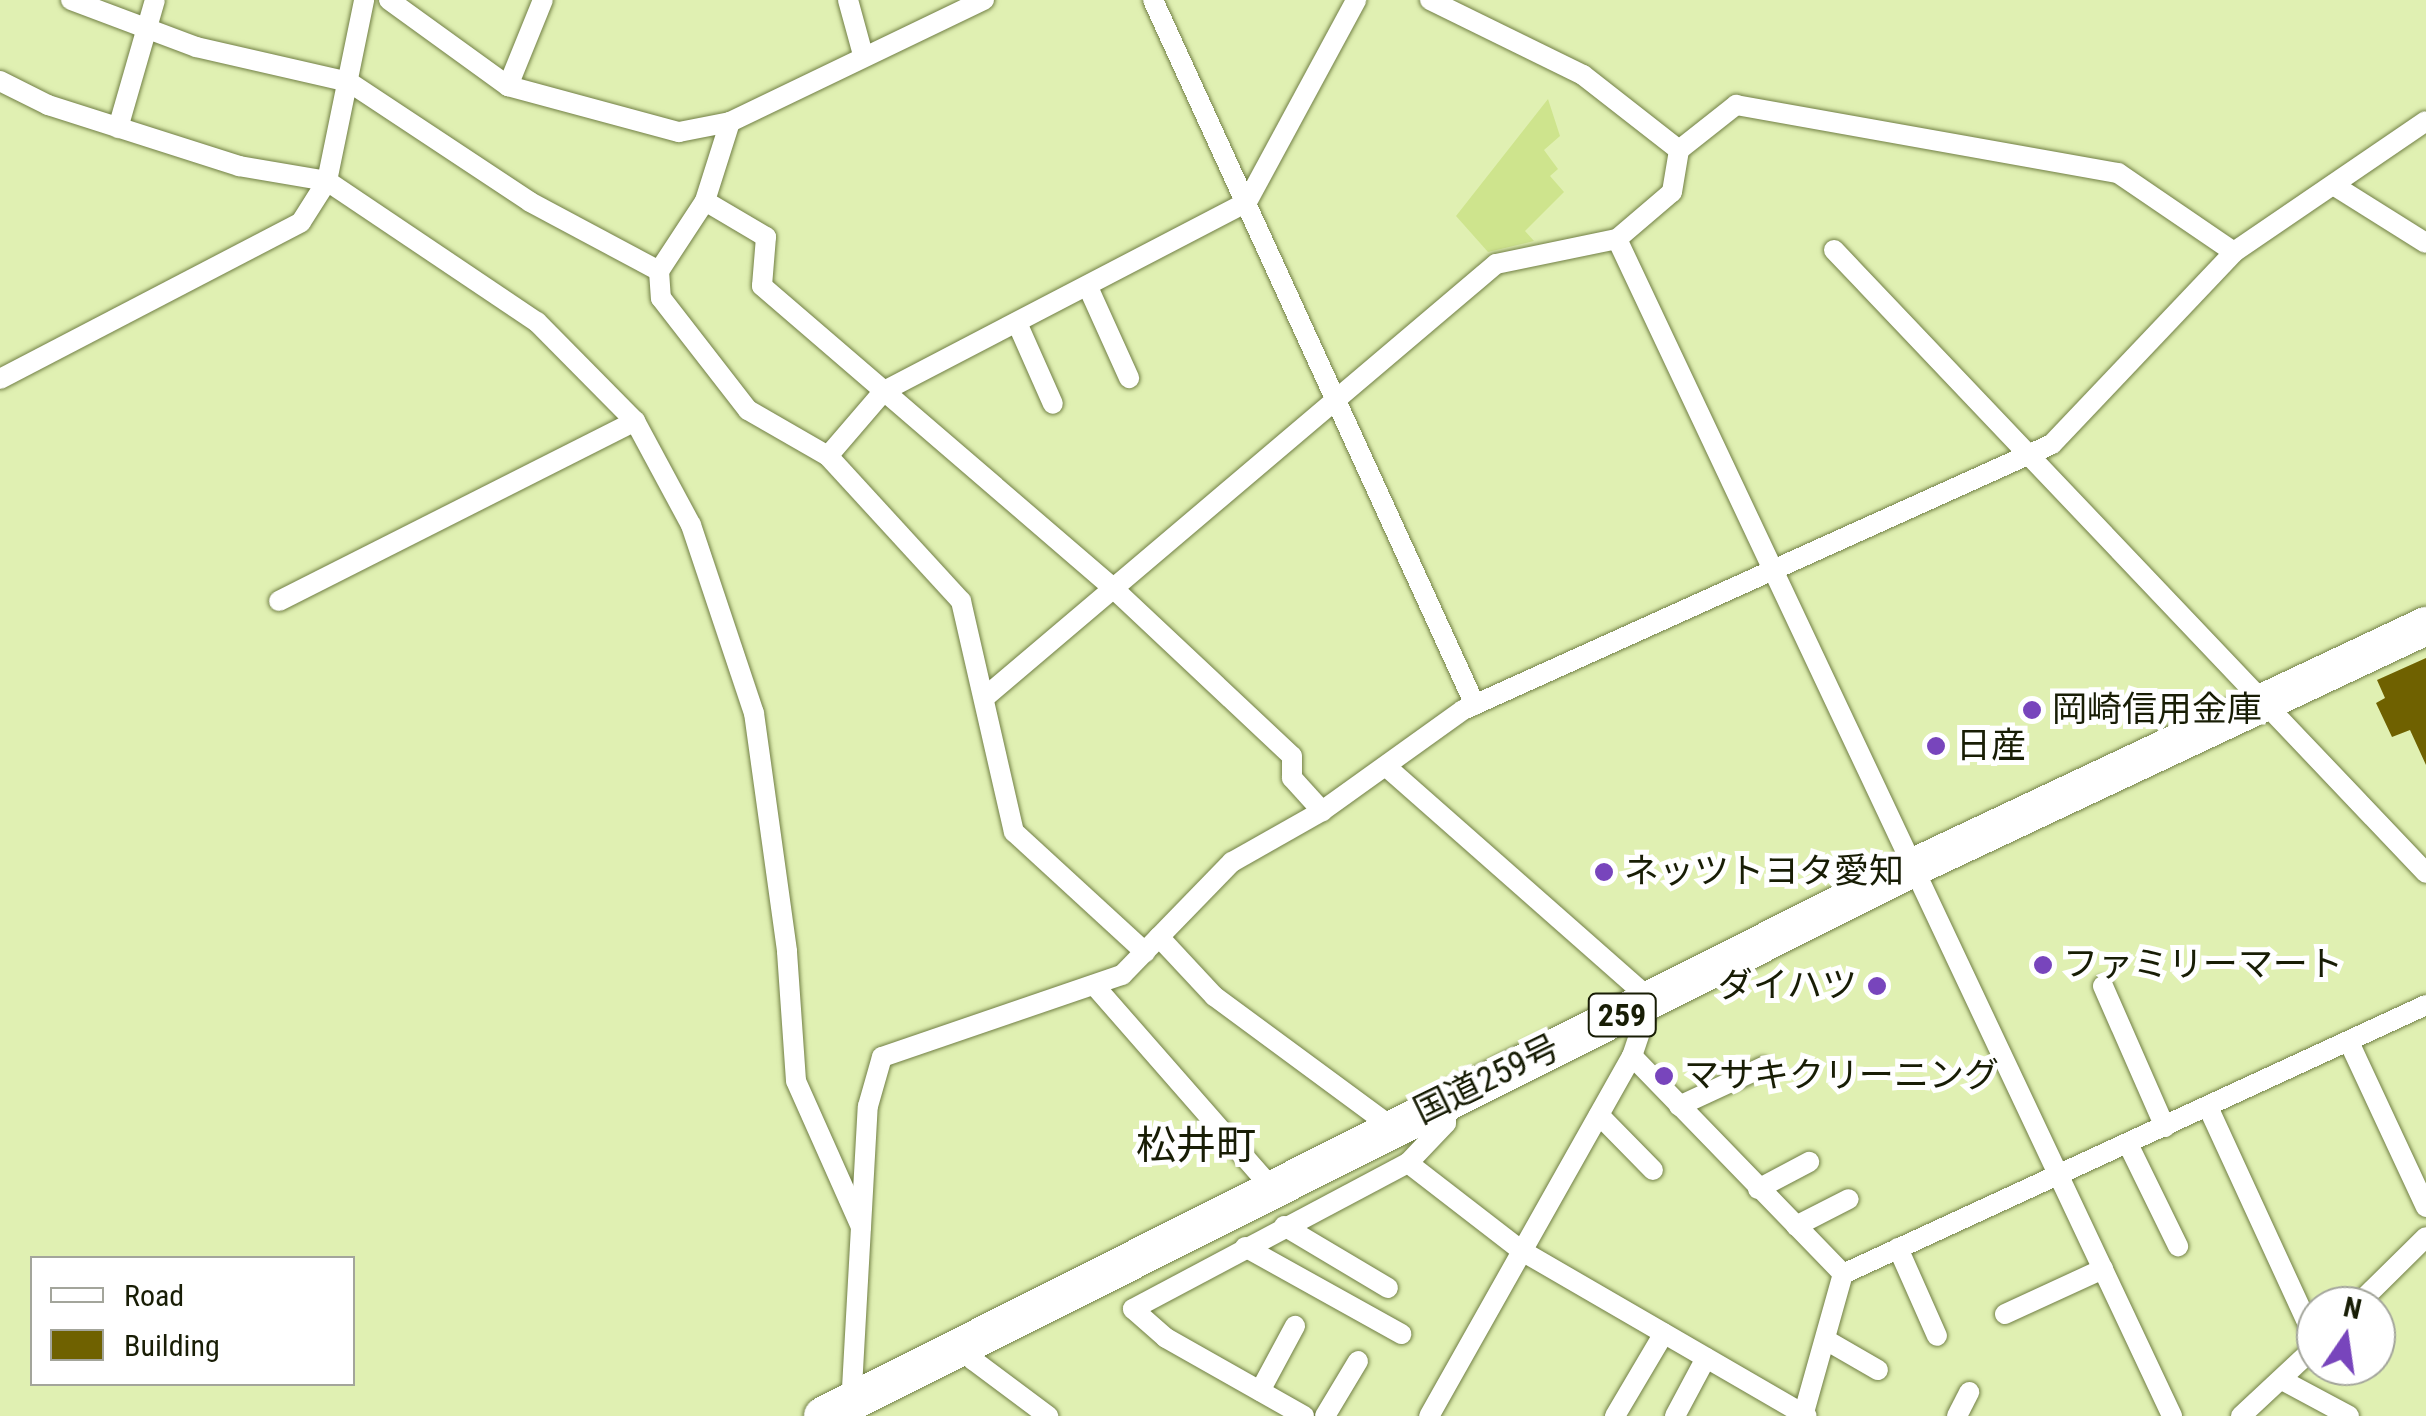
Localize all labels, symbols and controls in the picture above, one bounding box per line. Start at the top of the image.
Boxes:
place label: 岡崎信用金庫 [2052,689,2262,731]
marker: 岡崎信用金庫 [2021,699,2043,721]
place label: 日産 [1956,725,2026,767]
marker: 日産 [1925,735,1947,757]
place label: ネッツトヨタ愛知 [1624,851,1904,893]
marker: ネッツトヨタ愛知 [1593,861,1615,883]
place label: ファミリーマート [2063,944,2343,986]
marker: ファミリーマート [2032,954,2054,976]
place label: ダイハツ [1717,965,1857,1007]
marker: ダイハツ [1866,975,1888,997]
road number: 259 [1587,988,1657,1042]
street label: 国道259号 [1407,1027,1567,1133]
place label: マサキクリーニング [1684,1055,1999,1097]
marker: マサキクリーニング [1653,1065,1675,1087]
district label: 松井町 [1136,1122,1256,1170]
legend [30,1256,355,1386]
text: Road [124,1278,184,1313]
north arrow [2296,1286,2396,1386]
text: N [2340,1290,2364,1326]
text: Building [124,1328,220,1363]

